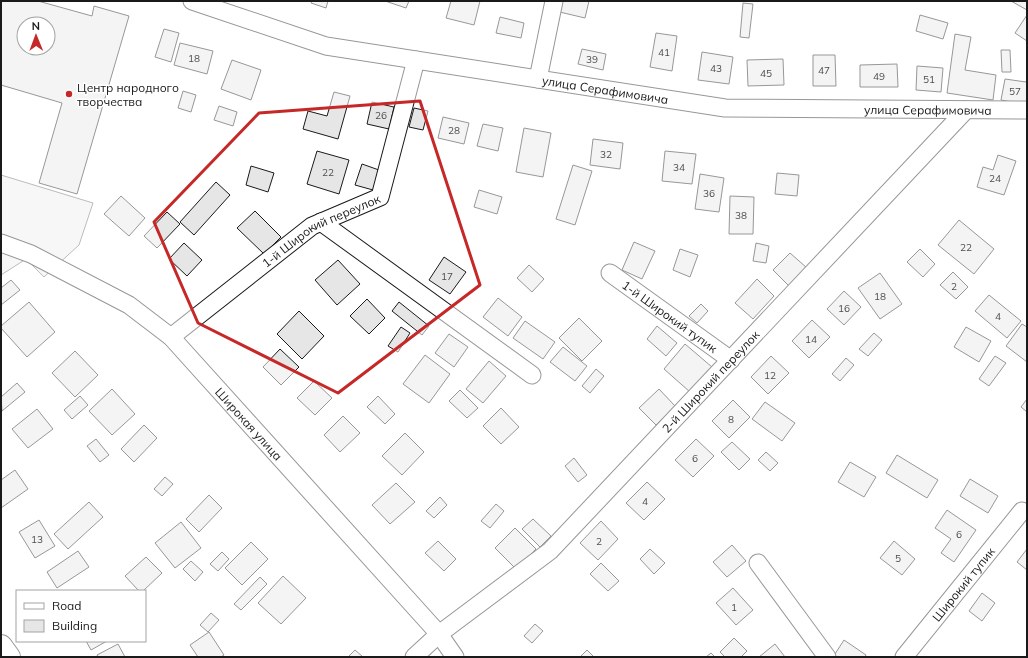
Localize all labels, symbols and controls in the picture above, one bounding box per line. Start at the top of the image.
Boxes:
north arrow [16,16,56,56]
text: N [32,19,40,33]
house number: 41 [658,46,670,59]
house number: 18 [188,52,200,65]
house number: 39 [586,53,598,66]
house number: 43 [710,62,722,75]
house number: 47 [818,64,830,77]
house number: 45 [760,67,772,80]
house number: 49 [873,70,885,83]
street label: улица Серафимовича [541,72,669,107]
house number: 51 [923,73,935,86]
place label: Центр народного творчества [77,80,179,109]
house number: 57 [1009,85,1021,98]
marker: Центр народного творчества [64,89,74,99]
street label: улица Серафимовича [864,101,992,117]
house number: 26 [375,109,387,122]
house number: 28 [448,124,460,137]
house number: 32 [600,148,612,161]
house number: 34 [673,161,685,174]
house number: 22 [322,166,334,179]
house number: 24 [989,172,1001,185]
house number: 36 [703,187,715,200]
street label: 1-й Широкий переулок [259,190,383,270]
house number: 38 [735,209,747,222]
house number: 22 [960,241,972,254]
house number: 17 [441,270,453,283]
street label: 1-й Широкий тупик [620,277,721,356]
house number: 2 [951,280,957,293]
house number: 18 [874,290,886,303]
house number: 16 [838,302,850,315]
house number: 4 [995,310,1001,323]
street label: 2-й Широкий переулок [658,326,762,436]
house number: 14 [805,333,817,346]
house number: 12 [764,369,776,382]
street label: Широкая улица [213,384,286,463]
house number: 8 [728,413,734,426]
house number: 6 [692,452,698,465]
house number: 4 [642,495,648,508]
house number: 6 [956,528,962,541]
house number: 13 [31,533,43,546]
house number: 2 [596,535,602,548]
street label: Широкий тупик [929,543,998,624]
house number: 5 [895,552,901,565]
legend [16,590,146,642]
text: Road [52,598,81,613]
house number: 1 [731,601,737,614]
text: Building [52,618,97,633]

